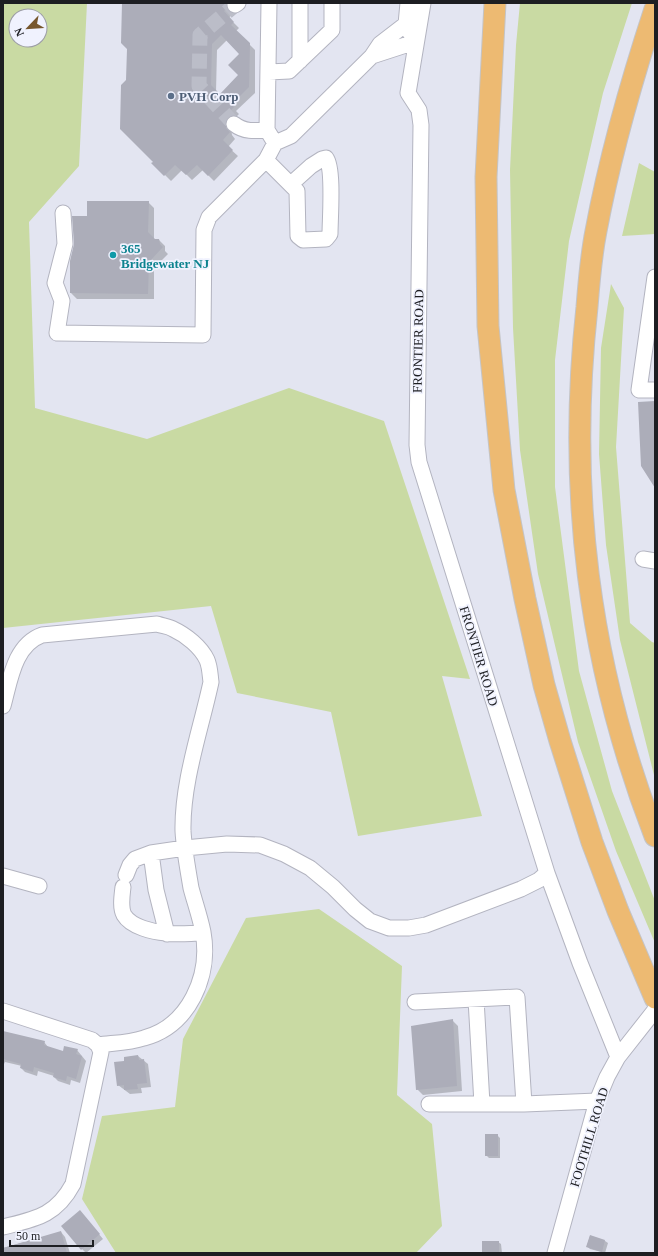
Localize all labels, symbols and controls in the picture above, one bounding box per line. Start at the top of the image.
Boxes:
north arrow [8,8,48,48]
text: N [12,26,26,38]
place label: PVH Corp [179,89,239,104]
marker: PVH Corp [166,91,176,101]
place label: 365 Bridgewater NJ [121,241,210,271]
marker: 365 Bridgewater NJ [108,250,118,260]
street label: FRONTIER ROAD [410,289,426,393]
street label: FRONTIER ROAD [457,604,501,708]
street label: FOOTHILL ROAD [567,1085,611,1189]
scale bar [10,1222,93,1248]
text: 50 m [16,1229,41,1243]

